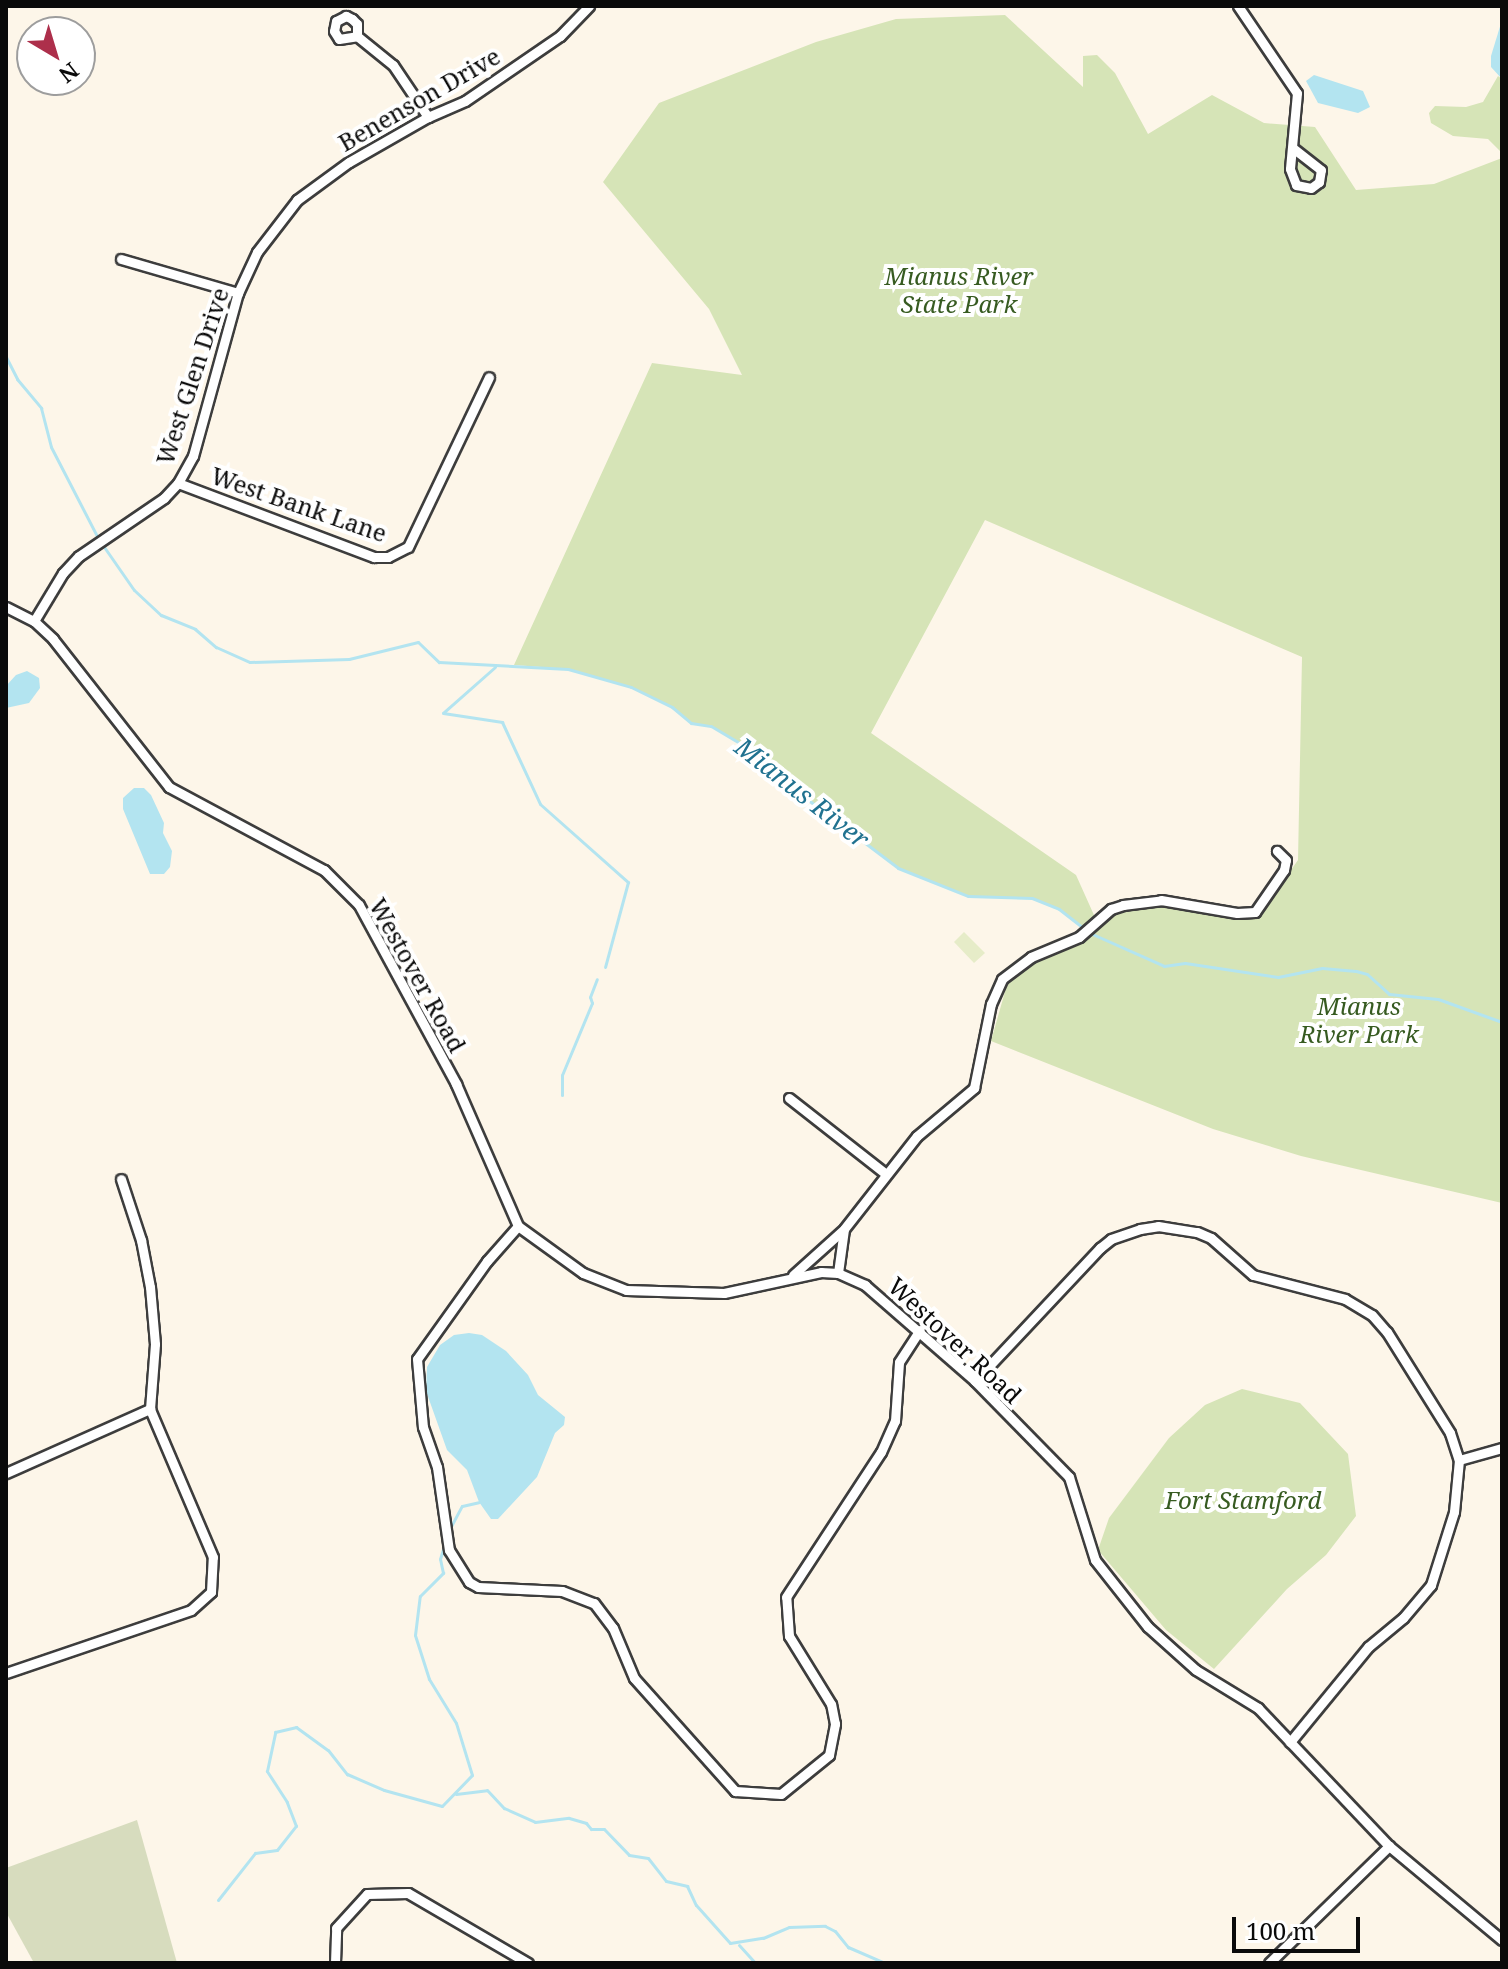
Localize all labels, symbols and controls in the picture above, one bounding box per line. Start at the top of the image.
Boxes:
north arrow [16,16,96,96]
street label: Benenson Drive [333,41,505,157]
text: N [53,56,86,90]
park label: Mianus River State Park [884,262,1034,318]
street label: West Glen Drive [150,284,234,468]
street label: West Bank Lane [207,460,391,548]
water label: Mianus River [729,731,875,855]
street label: Westover Road [364,893,472,1057]
park label: Mianus River Park [1299,992,1419,1048]
street label: Westover Road [882,1271,1028,1409]
park label: Fort Stamford [1165,1486,1321,1514]
scale bar [1236,1901,1364,1951]
text: 100 m [1246,1914,1315,1947]

